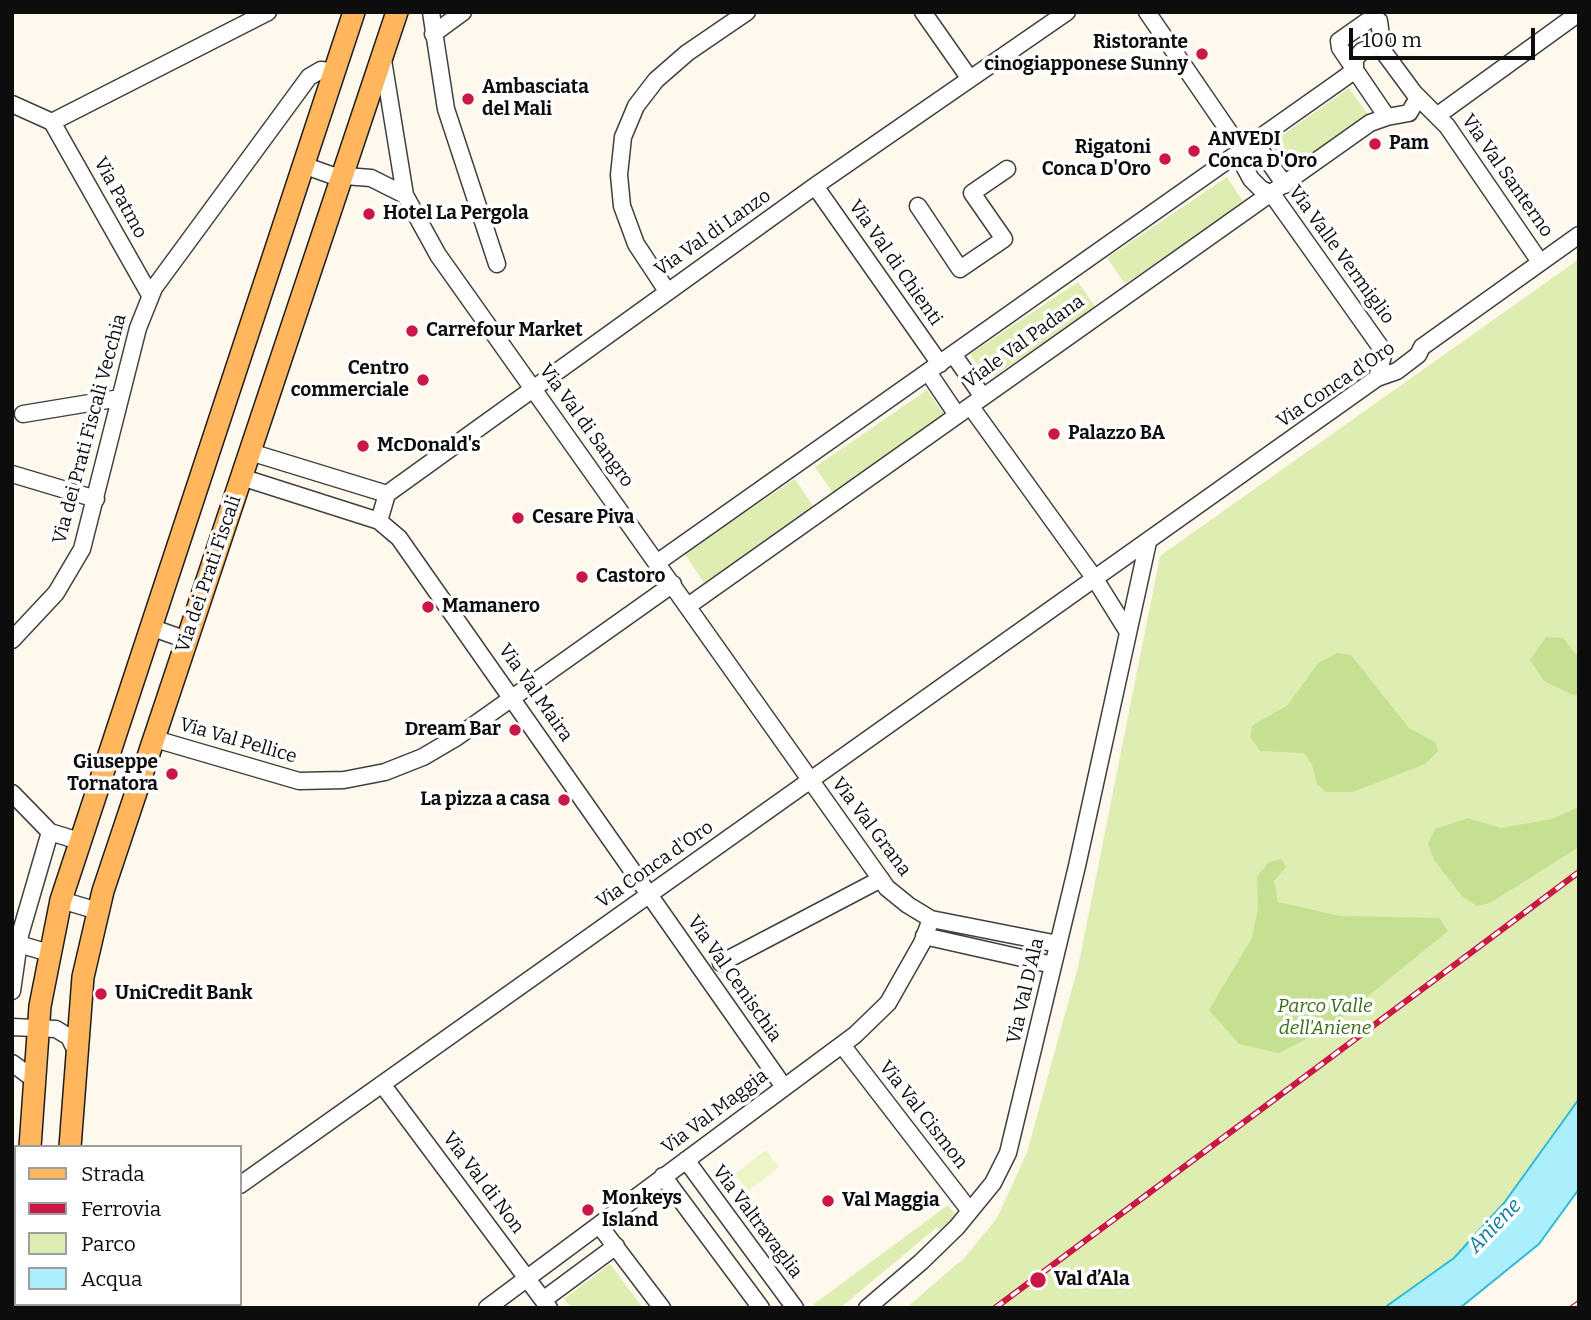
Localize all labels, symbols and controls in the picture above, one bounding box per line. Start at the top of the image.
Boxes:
scale bar [1353,14,1538,58]
text: 100 m [1362,27,1422,53]
place label: Ristorante cinogiapponese Sunny [984,32,1188,76]
marker: Ristorante cinogiapponese Sunny [1194,46,1210,62]
place label: Ambasciata del Mali [482,77,589,121]
marker: Ambasciata del Mali [460,91,476,107]
street label: Via Val Santerno [1456,110,1558,242]
place label: ANVEDI Conca D'Oro [1208,129,1317,173]
place label: Pam [1389,133,1429,155]
marker: Pam [1367,136,1383,152]
place label: Rigatoni Conca D'Oro [1042,137,1151,181]
marker: ANVEDI Conca D'Oro [1186,143,1202,159]
marker: Rigatoni Conca D'Oro [1157,151,1173,167]
street label: Via Patmo [88,154,152,242]
street label: Via Valle Vermiglio [1283,181,1399,329]
street label: Via Val di Lanzo [651,184,775,282]
street label: Via Val di Chienti [843,196,947,330]
place label: Hotel La Pergola [383,203,529,225]
marker: Hotel La Pergola [361,206,377,222]
street label: Viale Val Padana [959,290,1089,394]
street label: Via dei Prati Fiscali Vecchia [48,312,132,546]
place label: Carrefour Market [426,320,583,342]
marker: Carrefour Market [404,323,420,339]
street label: Via Conca d'Oro [1273,337,1399,433]
place label: Centro commerciale [291,358,409,402]
street label: Via Val di Sangro [534,360,638,492]
marker: Centro commerciale [415,372,431,388]
place label: Palazzo BA [1068,423,1165,445]
marker: Palazzo BA [1046,426,1062,442]
place label: McDonald's [377,435,481,457]
marker: McDonald's [355,438,371,454]
street label: Via dei Prati Fiscali [171,492,247,656]
place label: Cesare Piva [532,507,634,529]
marker: Cesare Piva [510,510,526,526]
place label: Castoro [596,566,665,588]
marker: Castoro [574,569,590,585]
place label: Mamanero [442,596,540,618]
marker: Mamanero [420,599,436,615]
street label: Via Val Maira [493,640,577,746]
street label: Via Val Pellice [177,713,299,769]
place label: Dream Bar [405,719,501,741]
marker: Dream Bar [507,722,523,738]
place label: Giuseppe Tornatora [67,752,158,796]
marker: Giuseppe Tornatora [164,766,180,782]
street label: Via Val Grana [826,773,916,881]
place label: La pizza a casa [420,789,550,811]
marker: La pizza a casa [556,792,572,808]
street label: Via Conca d'Oro [592,816,718,914]
street label: Via Val Cenischia [682,911,786,1047]
street label: Via Val D'Ala [1003,936,1049,1046]
place label: UniCredit Bank [115,983,253,1005]
marker: UniCredit Bank [93,986,109,1002]
park label: Parco Valle dell'Aniene [1277,996,1373,1040]
street label: Via Val Cismon [874,1056,972,1174]
street label: Via Val Maggia [657,1065,773,1159]
street label: Via Val di Non [437,1128,529,1238]
legend [14,1145,242,1306]
text: Strada [81,1161,145,1187]
street label: Via Valtravaglia [707,1161,807,1283]
place label: Monkeys Island [602,1188,682,1232]
place label: Val Maggia [842,1190,940,1212]
marker: Val Maggia [820,1193,836,1209]
water label: Aniene [1463,1193,1527,1259]
text: Ferrovia [81,1196,161,1222]
marker: Monkeys Island [580,1202,596,1218]
text: Parco [81,1231,136,1257]
text: Acqua [81,1266,143,1292]
place label: Val d’Ala [1054,1269,1130,1291]
marker: Val d’Ala [1028,1270,1048,1290]

